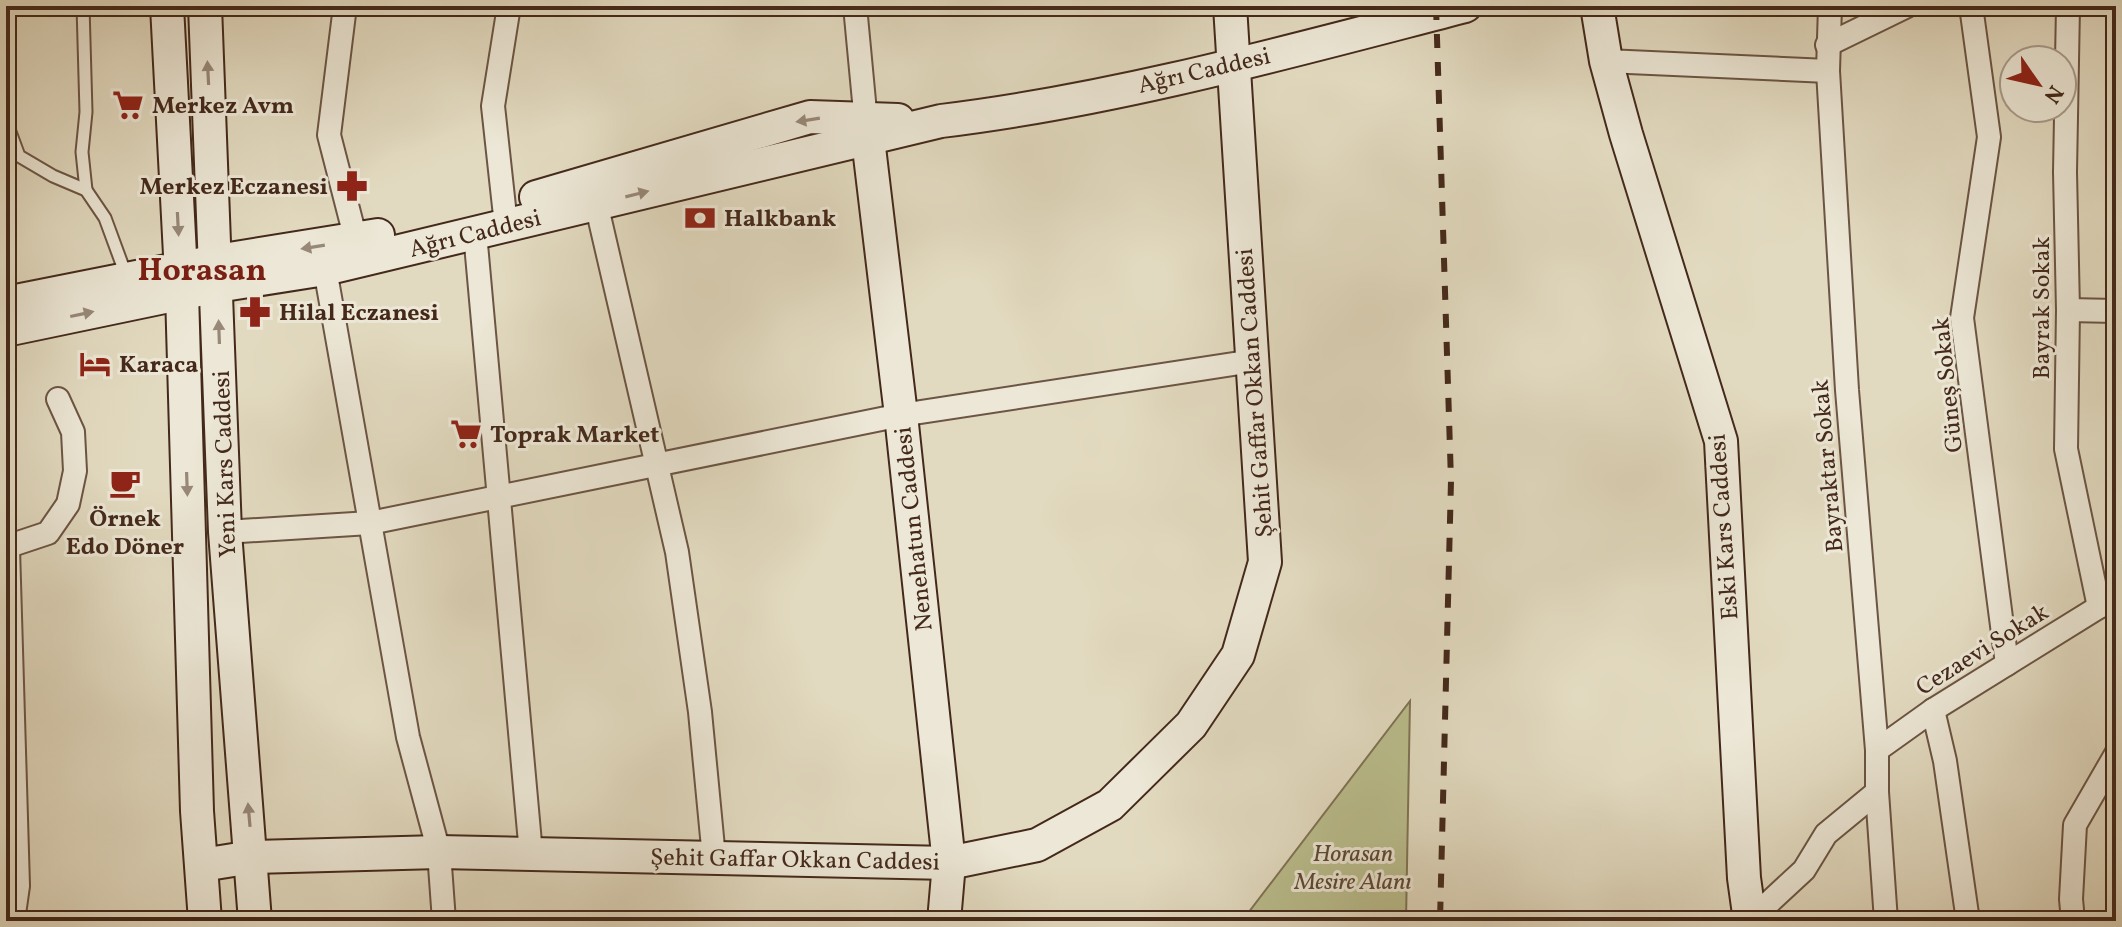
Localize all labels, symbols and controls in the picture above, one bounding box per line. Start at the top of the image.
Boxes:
street label: Ağrı Caddesi [1135,40,1274,104]
north arrow [1998,44,2078,124]
one-way arrow [202,59,215,85]
text: N [2035,78,2070,109]
supermarket icon: Merkez Avm [111,88,145,122]
place label: Merkez Avm [152,90,294,124]
one-way arrow [795,114,820,127]
pharmacy icon: Merkez Eczanesi [335,169,369,203]
place label: Merkez Eczanesi [140,171,328,205]
one-way arrow [625,187,650,199]
bank icon: Halkbank [683,201,717,235]
street label: Ağrı Caddesi [406,202,545,268]
place label: Halkbank [724,203,837,237]
one-way arrow [172,212,185,237]
street label: Bayrak Sokak [2026,237,2060,379]
one-way arrow [300,241,325,254]
street label: Şehit Gaffar Okkan Caddesi [1229,247,1283,539]
district label: Horasan [137,250,267,294]
pharmacy icon: Hilal Eczanesi [238,295,272,329]
place label: Hilal Eczanesi [279,297,439,331]
one-way arrow [70,307,95,320]
street label: Güneş Sokak [1925,316,1973,454]
one-way arrow [212,319,225,344]
hotel icon: Karaca [78,347,112,381]
place label: Karaca [119,349,198,383]
street label: Yeni Kars Caddesi [206,370,246,558]
street label: Bayraktar Sokak [1805,378,1853,554]
supermarket icon: Toprak Market [449,417,483,451]
place label: Toprak Market [490,419,659,453]
street label: Nenehatun Caddesi [887,425,943,633]
street label: Eski Kars Caddesi [1702,433,1748,621]
cafe icon: Örnek Edo Döner [108,466,142,500]
one-way arrow [181,472,194,497]
place label: Örnek Edo Döner [66,503,184,565]
street label: Cezaevi Sokak [1910,596,2056,705]
one-way arrow [242,802,255,827]
park label: Horasan Mesire Alanı [1294,838,1411,900]
street label: Şehit Gaffar Okkan Caddesi [650,841,940,881]

